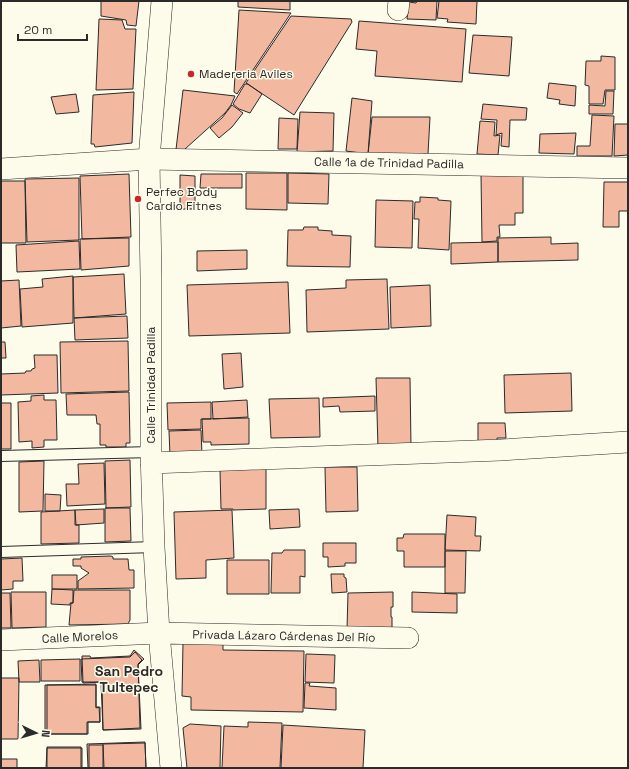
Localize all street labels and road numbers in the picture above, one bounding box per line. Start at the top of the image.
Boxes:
street label: Calle 1a de Trinidad Padilla [314,154,464,172]
street label: Calle Trinidad Padilla [143,326,159,443]
street label: Privada Lázaro Cárdenas Del Río [192,626,376,646]
street label: Calle Morelos [41,627,119,647]

